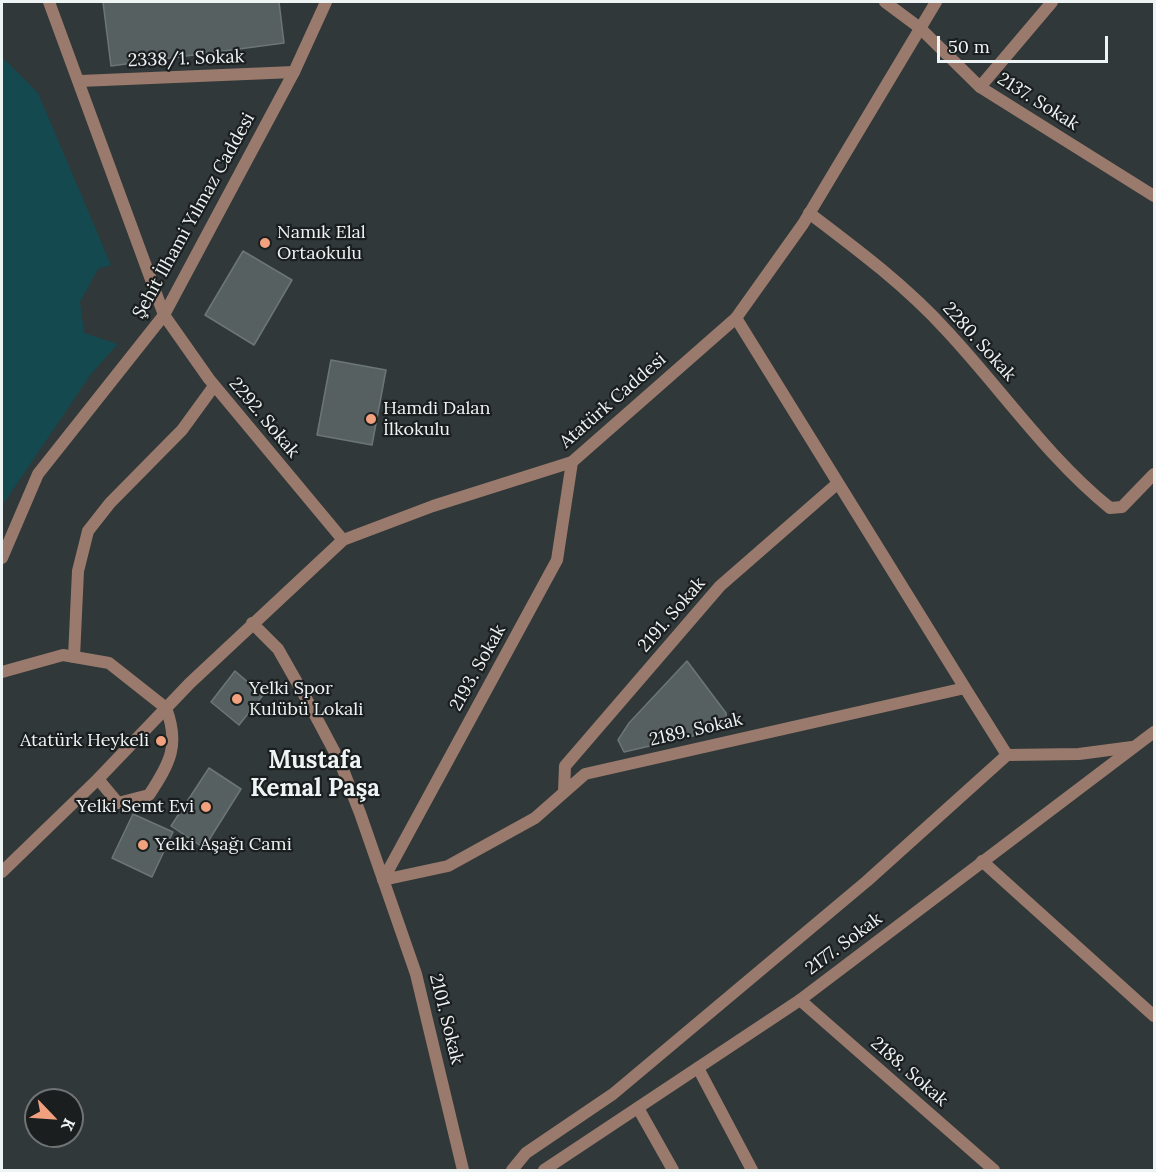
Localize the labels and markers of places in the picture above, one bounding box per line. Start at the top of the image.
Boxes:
place label: Namık Elal Ortaokulu [277,222,366,264]
marker: Namık Elal Ortaokulu [258,236,272,250]
place label: Hamdi Dalan İlkokulu [383,398,491,440]
marker: Hamdi Dalan İlkokulu [364,412,378,426]
place label: Yelki Spor Kulübü Lokali [249,678,363,720]
marker: Yelki Spor Kulübü Lokali [230,692,244,706]
place label: Atatürk Heykeli [20,730,149,752]
marker: Atatürk Heykeli [154,734,168,748]
place label: Yelki Semt Evi [77,796,194,818]
marker: Yelki Semt Evi [199,800,213,814]
place label: Yelki Aşağı Cami [155,834,292,856]
marker: Yelki Aşağı Cami [136,838,150,852]

